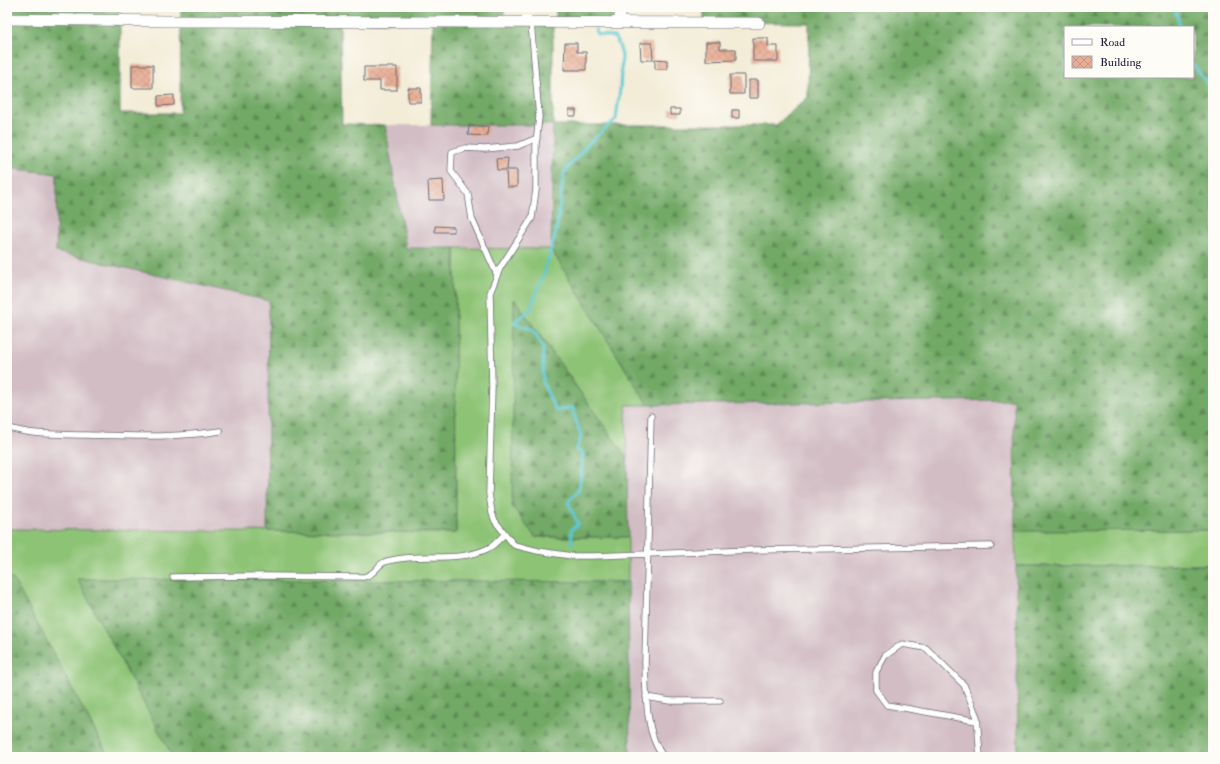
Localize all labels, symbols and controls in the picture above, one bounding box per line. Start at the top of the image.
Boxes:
legend [1064,26,1194,78]
text: Road [1100,35,1125,50]
text: Building [1100,55,1143,70]

